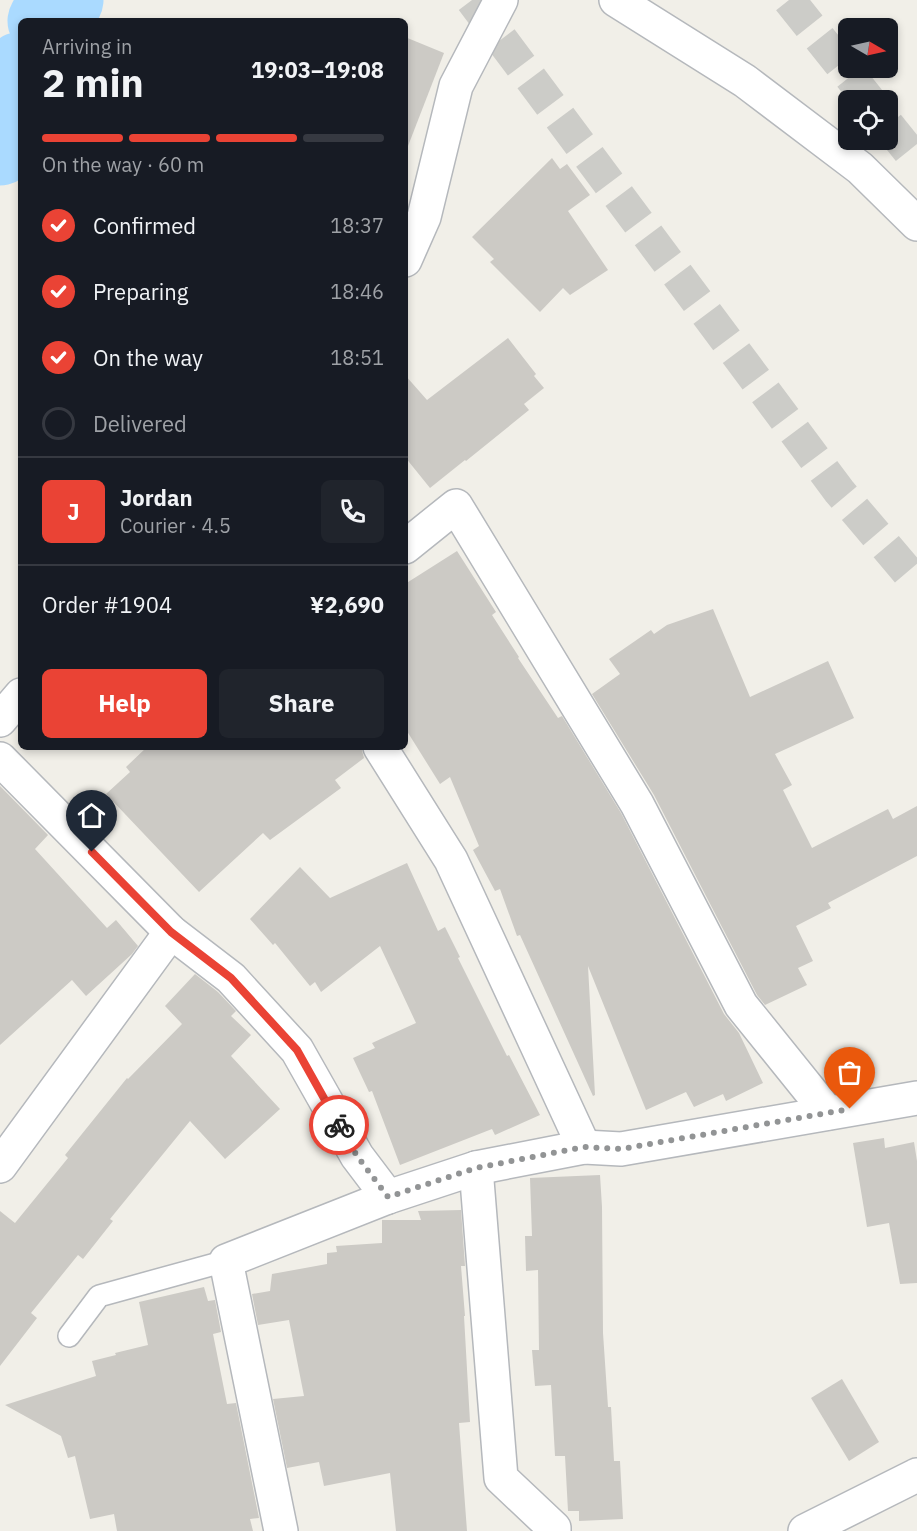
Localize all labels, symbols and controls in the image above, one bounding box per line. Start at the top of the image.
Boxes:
north arrow [838,18,898,78]
map controls [838,18,898,150]
text: Arriving in [42,33,132,60]
text: 19:03–19:08 [251,55,384,84]
text: 2 min [42,57,144,108]
button: locate [838,90,898,150]
text: On the way · 60 m [42,151,204,178]
icon: check [42,209,75,242]
text: Confirmed [93,211,196,240]
text: 18:37 [330,212,384,239]
icon: check [42,275,75,308]
text: Preparing [93,277,188,306]
text: 18:46 [330,278,384,305]
icon: check [42,341,75,374]
text: On the way [93,343,203,372]
text: 18:51 [330,344,384,371]
text: Delivered [93,409,187,438]
button: phone [321,480,384,543]
text: Jordan [120,483,193,512]
text: J [67,497,80,526]
text: Courier · 4.5 [120,512,231,539]
text: Order #1904 [42,590,172,619]
text: ¥2,690 [310,590,384,619]
button: Help [42,669,207,738]
button: Share [219,669,384,738]
pin [66,790,117,852]
icon: home [75,799,108,832]
pin [824,1047,875,1109]
icon: bag [833,1056,866,1089]
courier [309,1095,369,1155]
icon: bike [323,1109,356,1142]

